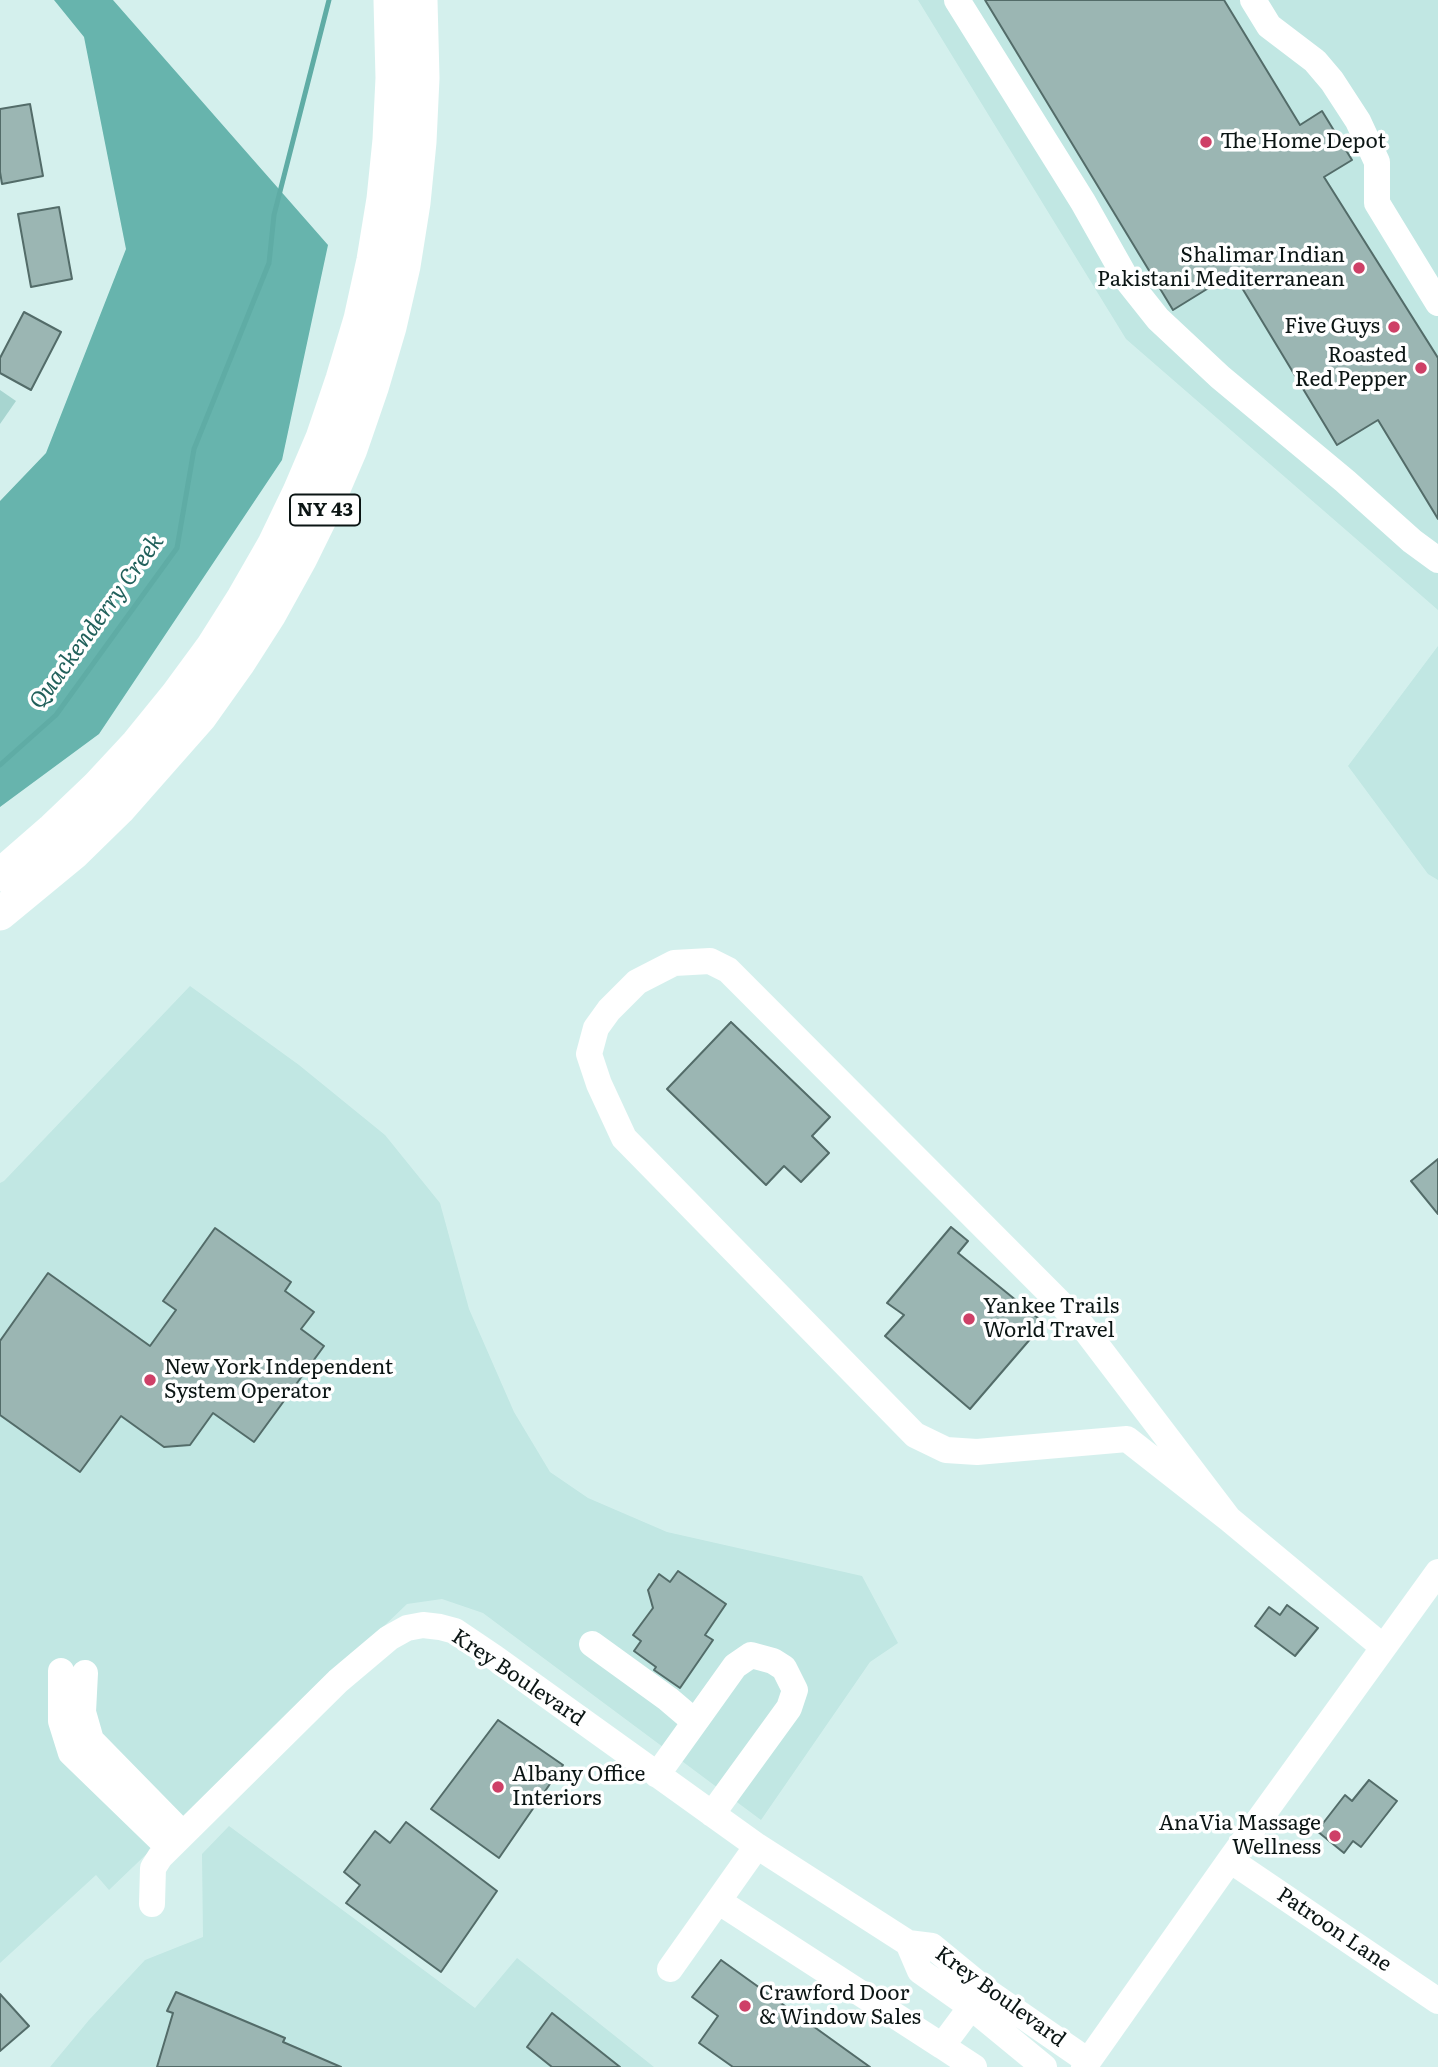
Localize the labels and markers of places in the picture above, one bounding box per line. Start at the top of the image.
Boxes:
place label: The Home Depot [1220,129,1386,155]
marker: The Home Depot [1198,134,1214,150]
place label: Shalimar Indian Pakistani Mediterranean [1097,243,1345,293]
marker: Shalimar Indian Pakistani Mediterranean [1351,260,1367,276]
place label: Five Guys [1284,314,1380,340]
marker: Five Guys [1386,319,1402,335]
place label: Roasted Red Pepper [1295,343,1407,393]
marker: Roasted Red Pepper [1413,360,1429,376]
place label: Yankee Trails World Travel [983,1294,1119,1344]
marker: Yankee Trails World Travel [961,1311,977,1327]
place label: New York Independent System Operator [164,1355,393,1405]
marker: New York Independent System Operator [142,1372,158,1388]
place label: Albany Office Interiors [512,1762,646,1812]
marker: Albany Office Interiors [490,1779,506,1795]
place label: AnaVia Massage Wellness [1159,1811,1321,1861]
marker: AnaVia Massage Wellness [1327,1828,1343,1844]
place label: Crawford Door & Window Sales [759,1981,921,2031]
marker: Crawford Door & Window Sales [737,1998,753,2014]

